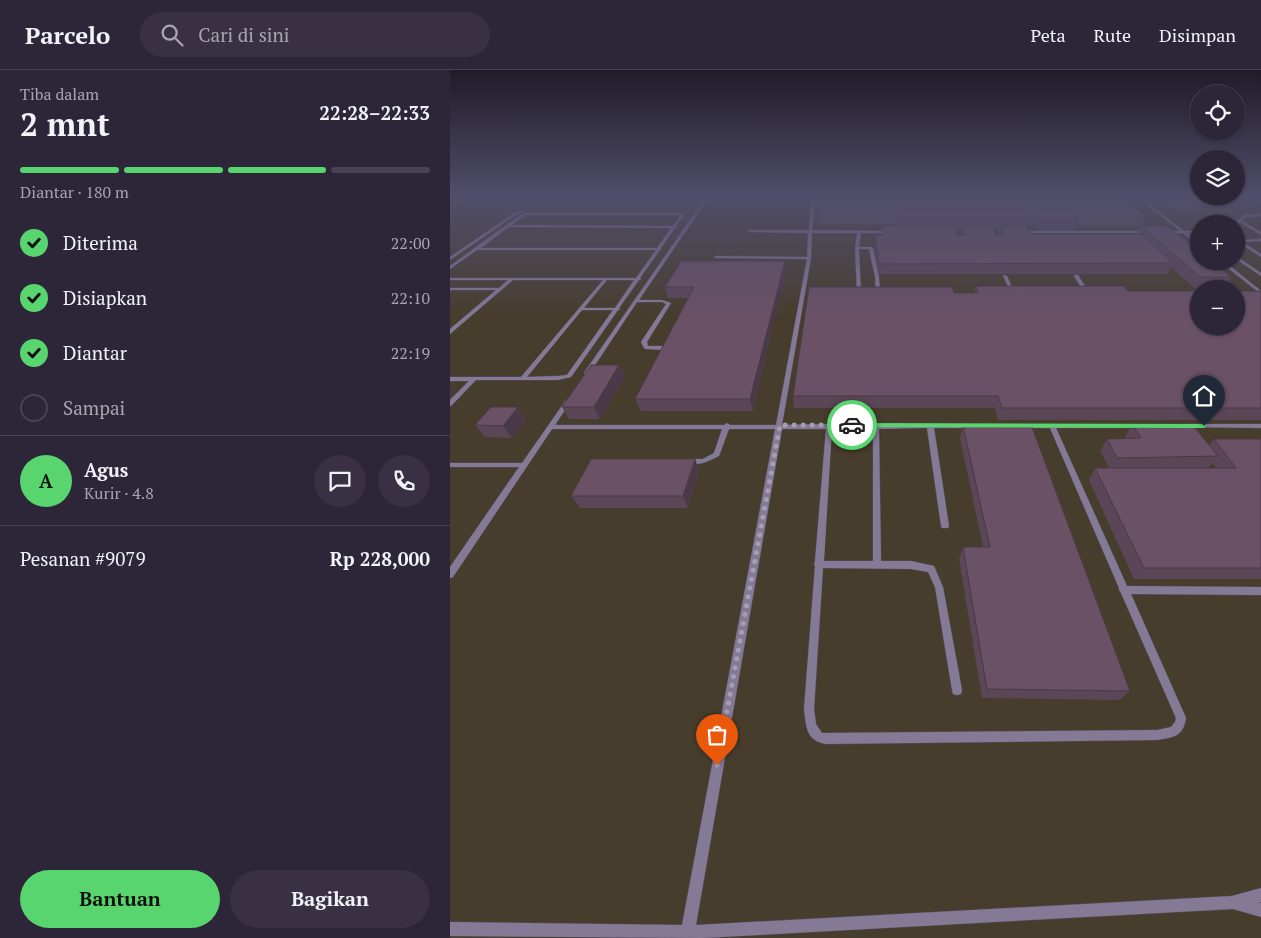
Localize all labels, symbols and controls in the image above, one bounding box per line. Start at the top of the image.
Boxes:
search box [140,12,490,57]
text: Parcelo [25,19,110,51]
icon: search [158,21,186,49]
text: Cari di sini [198,22,290,47]
text: Peta [1031,23,1066,47]
text: Rute [1094,23,1131,47]
text: Disimpan [1159,23,1236,47]
text: Tiba dalam [20,83,99,105]
map controls [1190,85,1245,335]
button: locate [1190,85,1245,140]
text: 22:28–22:33 [319,100,430,125]
text: 2 mnt [20,103,110,145]
button: layers [1190,150,1245,205]
text: Diantar · 180 m [20,181,129,203]
button: + [1190,215,1245,270]
icon: check [20,229,48,257]
text: Diterima [63,230,138,255]
text: 22:00 [391,232,430,254]
button: − [1190,280,1245,335]
icon: check [20,284,48,312]
text: Disiapkan [63,285,147,310]
text: 22:10 [391,287,430,309]
icon: check [20,339,48,367]
text: Diantar [63,340,127,365]
text: 22:19 [391,342,430,364]
pin [1183,375,1225,426]
icon: home [1190,382,1218,410]
text: Sampai [63,395,125,420]
courier [827,400,877,450]
icon: car [838,411,866,439]
button: chat [314,455,366,507]
button: phone [378,455,430,507]
text: Agus [84,457,128,482]
text: A [39,468,53,493]
text: Kurir · 4.8 [84,482,154,504]
text: Pesanan #9079 [20,546,146,571]
text: Rp 228,000 [330,546,430,571]
pin [696,714,738,765]
icon: bag [703,721,731,749]
button: Bantuan [20,870,220,928]
button: Bagikan [230,870,430,928]

